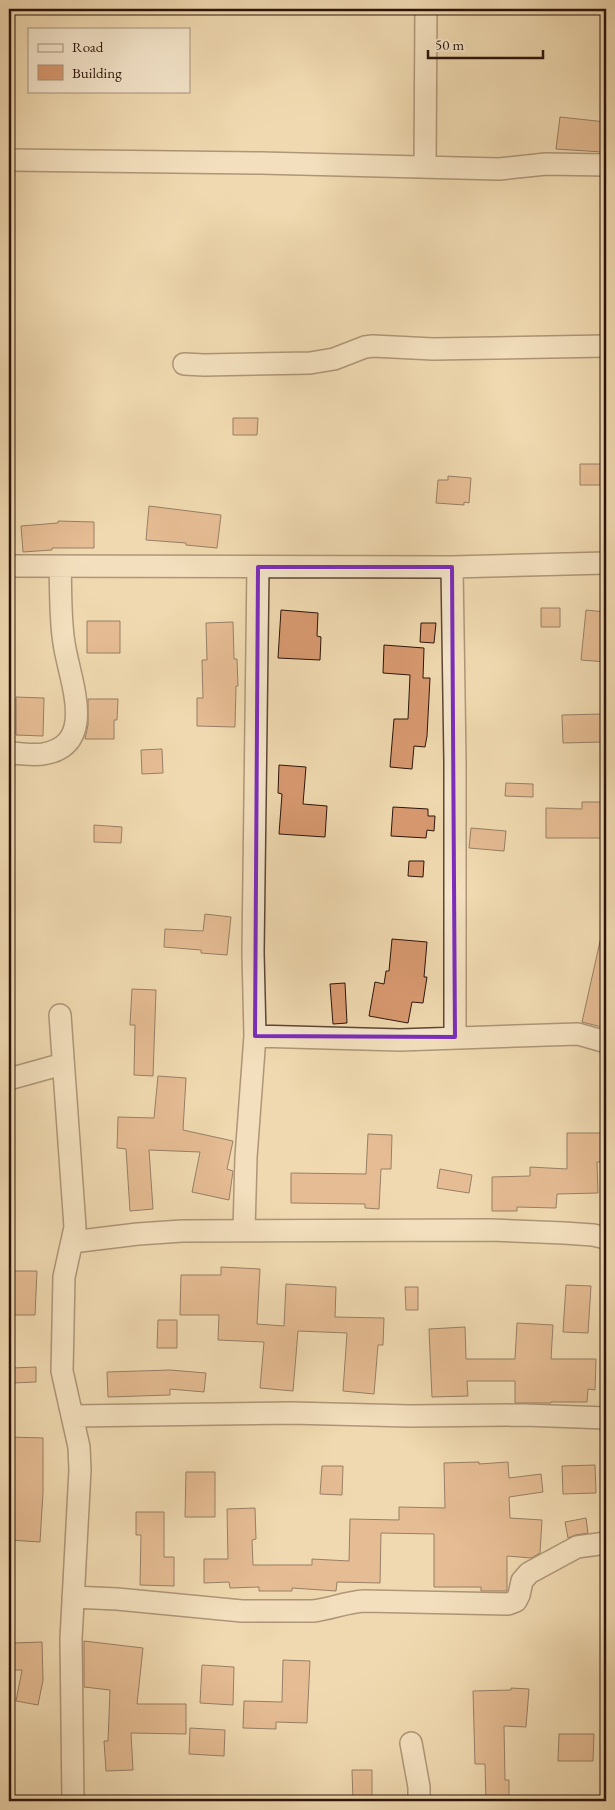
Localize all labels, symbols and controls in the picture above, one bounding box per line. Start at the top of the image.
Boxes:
legend [28,28,190,92]
scale bar [428,28,542,60]
text: 50 m [435,35,464,54]
text: Road [72,37,104,56]
text: Building [72,63,122,82]

